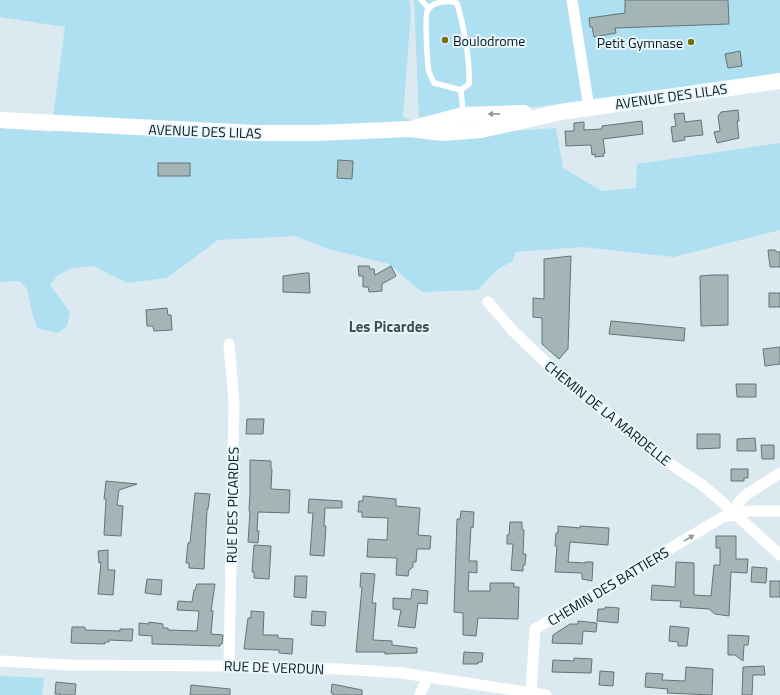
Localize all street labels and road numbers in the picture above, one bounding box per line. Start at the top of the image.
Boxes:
street label: AVENUE DES LILAS [613,78,729,114]
street label: AVENUE DES LILAS [148,119,262,143]
street label: CHEMIN DE LA MARDELLE [540,355,676,471]
street label: RUE DES PICARDES [220,447,244,563]
street label: CHEMIN DES BATTIERS [543,541,673,631]
street label: RUE DE VERDUN [223,655,325,679]

